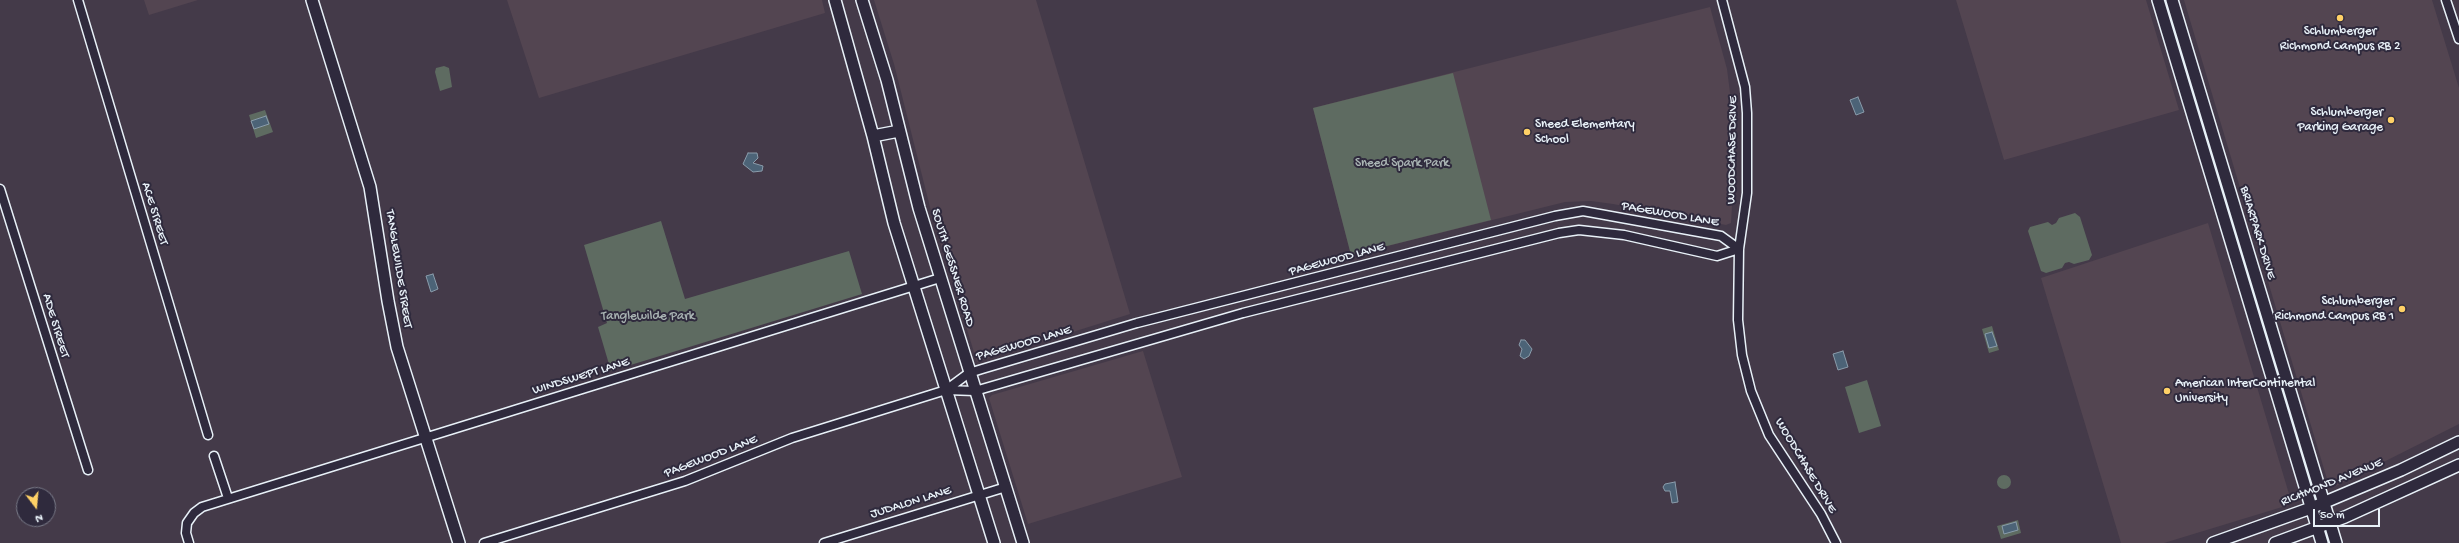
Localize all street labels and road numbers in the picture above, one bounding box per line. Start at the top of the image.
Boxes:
street label: WOODCHASE DRIVE [1724,96,1742,204]
street label: ACE STREET [137,181,171,247]
street label: BRIARPARK DRIVE [2235,184,2279,282]
street label: PAGEWOOD LANE [1620,199,1720,231]
street label: SOUTH GESSNER ROAD [927,207,977,329]
street label: TANGLEWILDE STREET [381,209,415,329]
street label: PAGEWOOD LANE [1287,240,1387,280]
street label: ADE STREET [38,292,72,360]
street label: PAGEWOOD LANE [975,323,1073,365]
street label: WINDSWEPT LANE [531,355,631,399]
street label: WOODCHASE DRIVE [1770,416,1840,516]
street label: PAGEWOOD LANE [662,432,760,482]
street label: RICHMOND AVENUE [2279,455,2385,511]
street label: JUDALON LANE [869,483,953,523]

